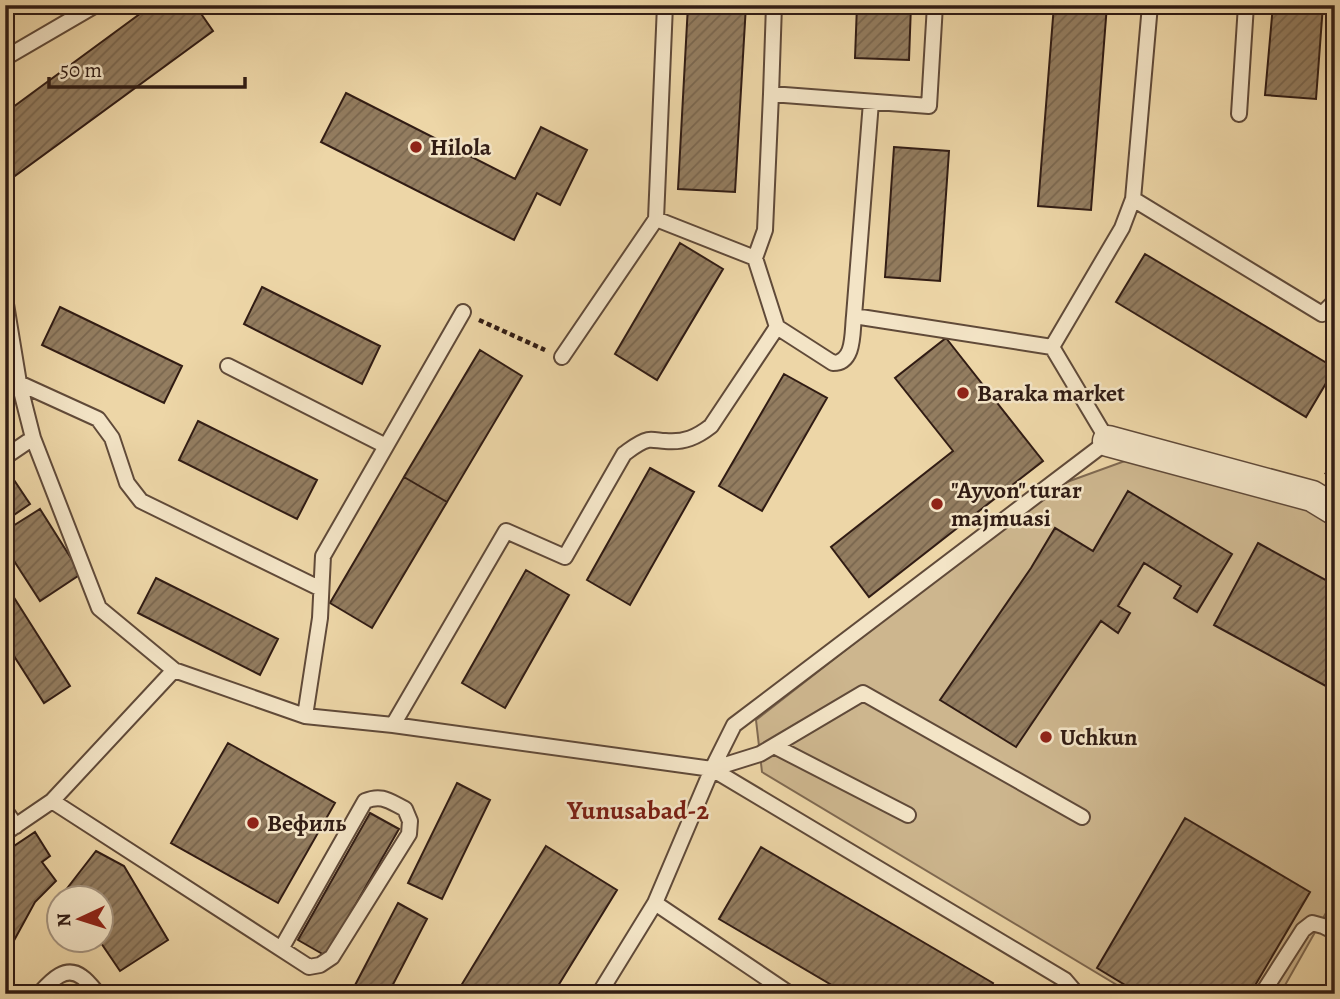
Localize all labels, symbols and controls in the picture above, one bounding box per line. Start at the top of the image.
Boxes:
scale bar [49,46,245,90]
text: 50 m [60,56,102,84]
place label: Hilola [430,131,492,163]
marker: Hilola [408,139,424,155]
place label: Baraka market [977,377,1125,409]
marker: Baraka market [955,385,971,401]
place label: "Ayvon" turar majmuasi [951,474,1082,534]
marker: "Ayvon" turar majmuasi [929,496,945,512]
place label: Uchkun [1060,721,1138,753]
marker: Uchkun [1038,729,1054,745]
district label: Yunusabad-2 [566,793,709,828]
place label: Вефиль [267,807,346,839]
marker: Вефиль [245,815,261,831]
north arrow [46,884,116,954]
text: N [51,912,77,928]

